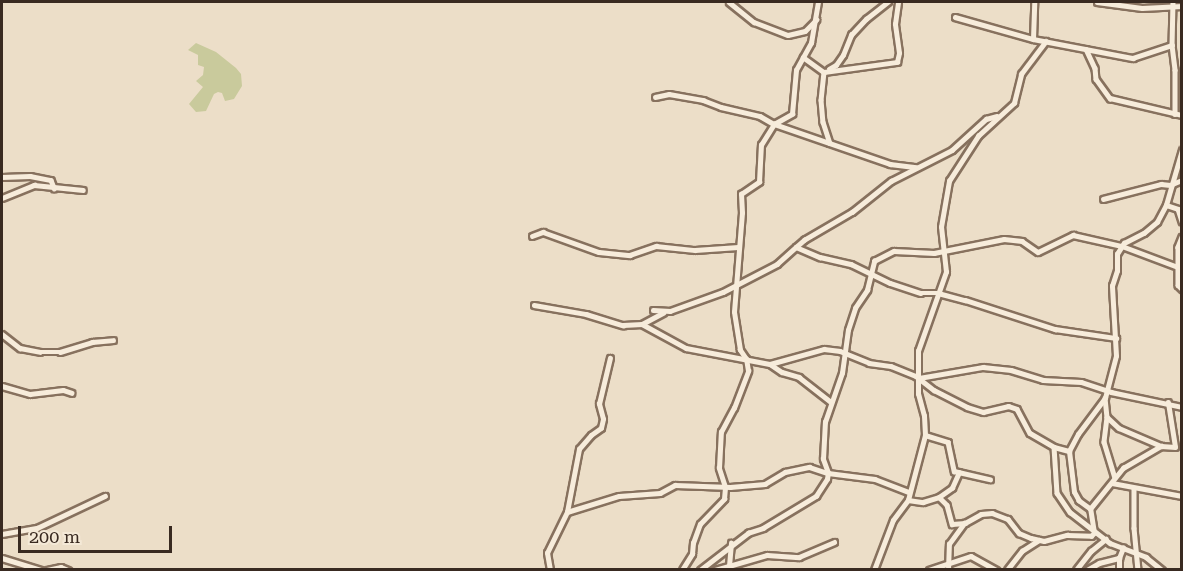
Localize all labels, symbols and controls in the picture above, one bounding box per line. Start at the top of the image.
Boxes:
scale bar [21,514,176,552]
text: 200 m [29,526,80,547]

